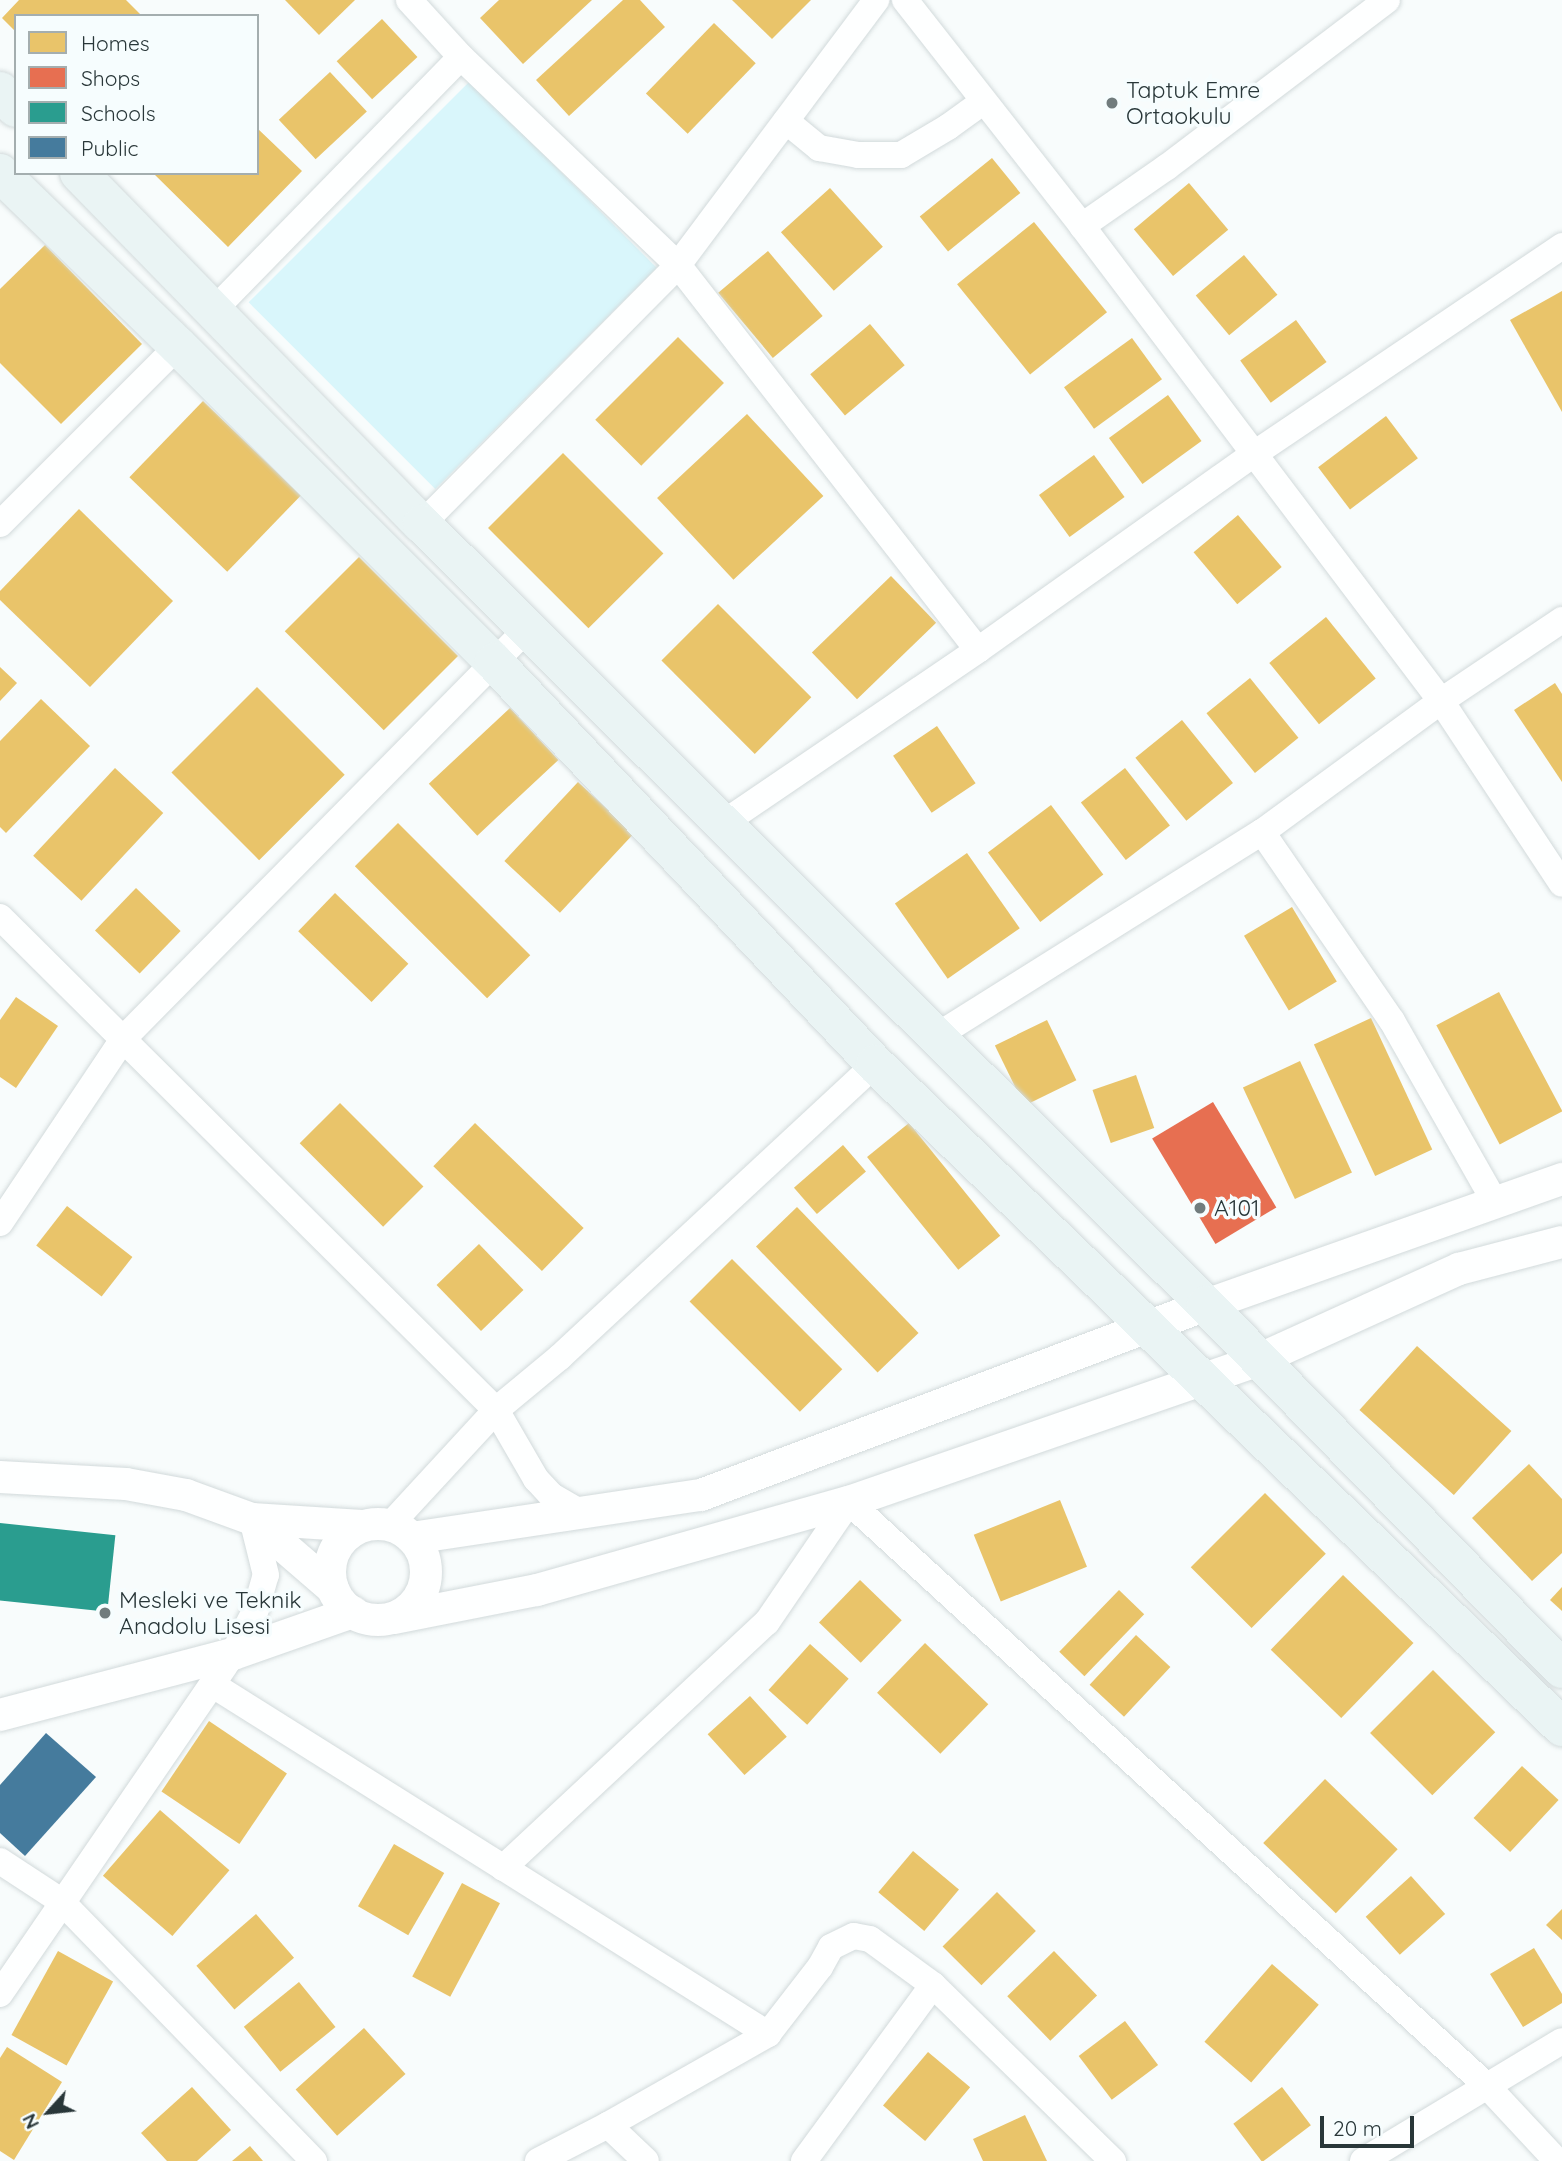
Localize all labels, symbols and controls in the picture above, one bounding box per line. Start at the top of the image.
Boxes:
legend [14,14,259,175]
text: Homes [81,30,150,56]
text: Shops [81,65,140,91]
place label: Taptuk Emre Ortaokulu [1126,76,1260,130]
marker: Taptuk Emre Ortaokulu [1104,95,1120,111]
text: Schools [81,100,156,126]
text: Public [81,135,138,161]
place label: A101 [1214,1194,1260,1222]
marker: A101 [1192,1200,1208,1216]
place label: Mesleki ve Teknik Anadolu Lisesi [119,1586,302,1640]
marker: Mesleki ve Teknik Anadolu Lisesi [97,1605,113,1621]
north arrow [14,2077,84,2147]
scale bar [1324,2102,1418,2146]
text: N [16,2110,44,2133]
text: 20 m [1333,2115,1382,2141]

